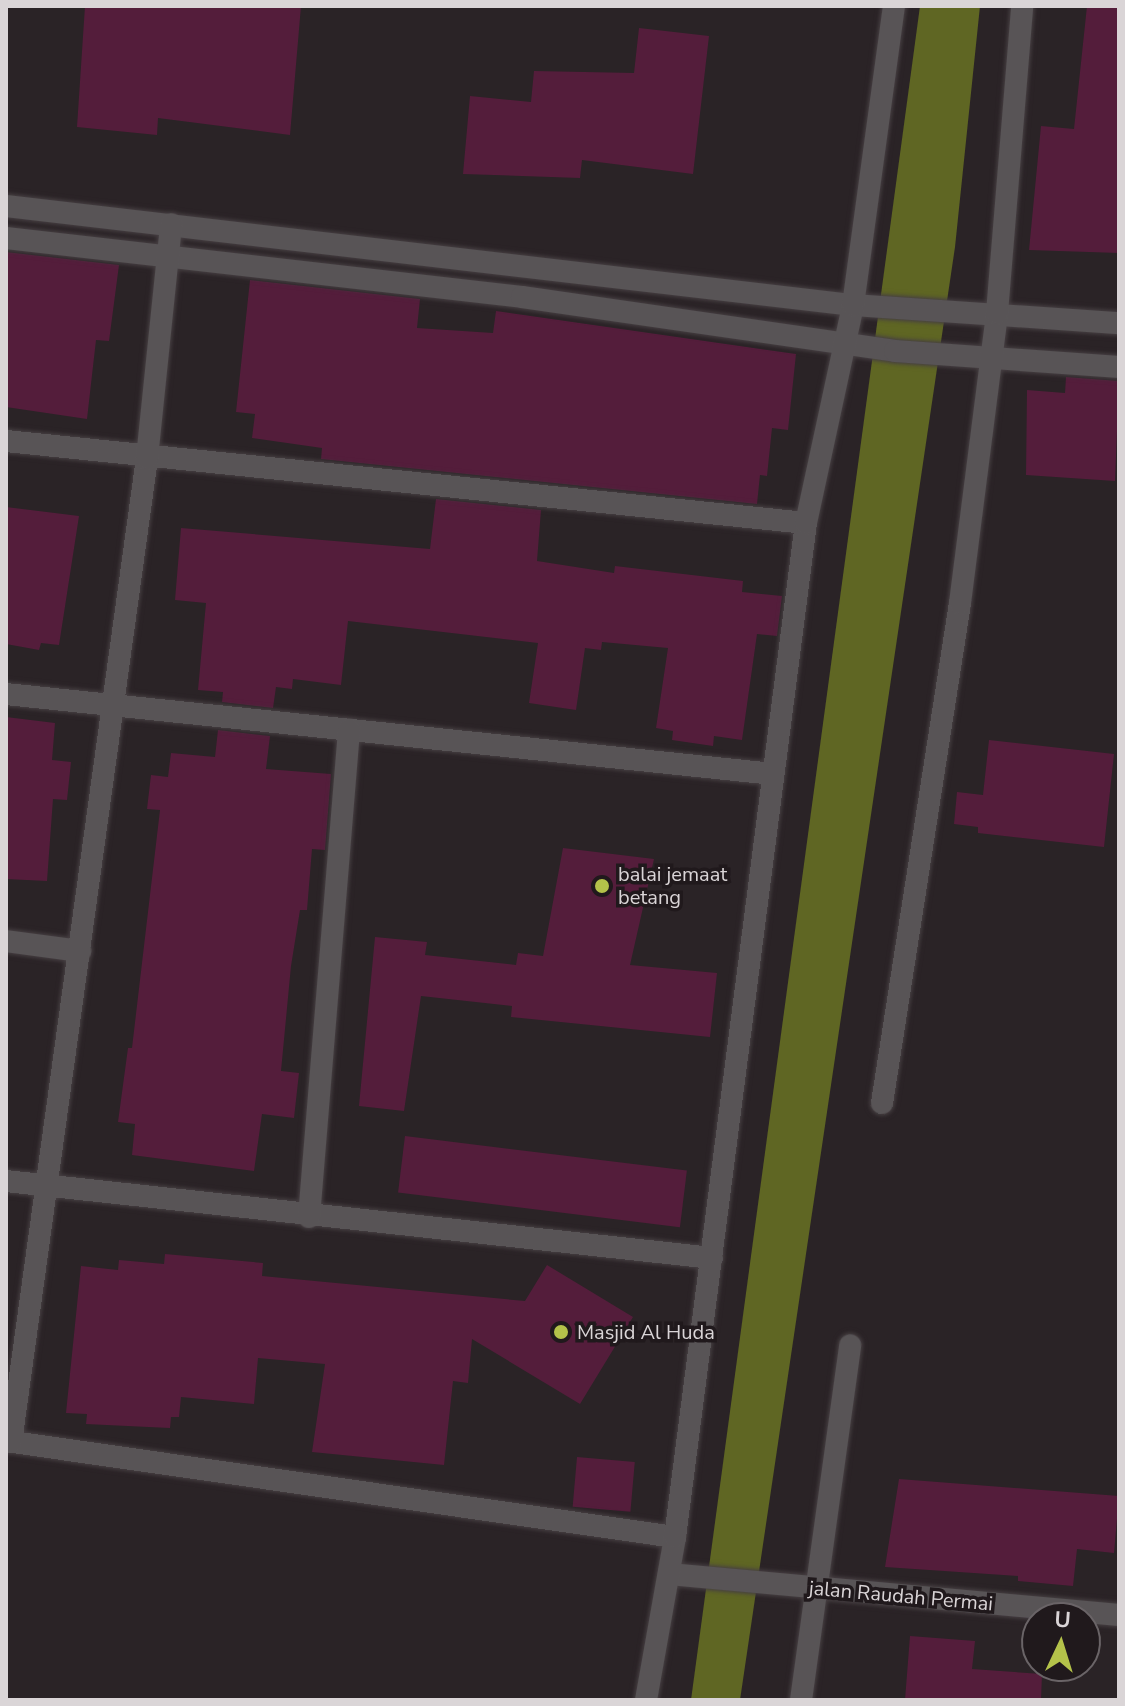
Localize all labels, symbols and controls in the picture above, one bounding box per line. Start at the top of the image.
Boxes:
place label: balai jemaat betang [618,862,727,909]
marker: balai jemaat betang [593,877,611,895]
place label: Masjid Al Huda [577,1320,715,1344]
marker: Masjid Al Huda [552,1323,570,1341]
street label: jalan Raudah Permai [808,1576,994,1616]
north arrow [1021,1602,1101,1682]
text: U [1053,1605,1072,1636]

